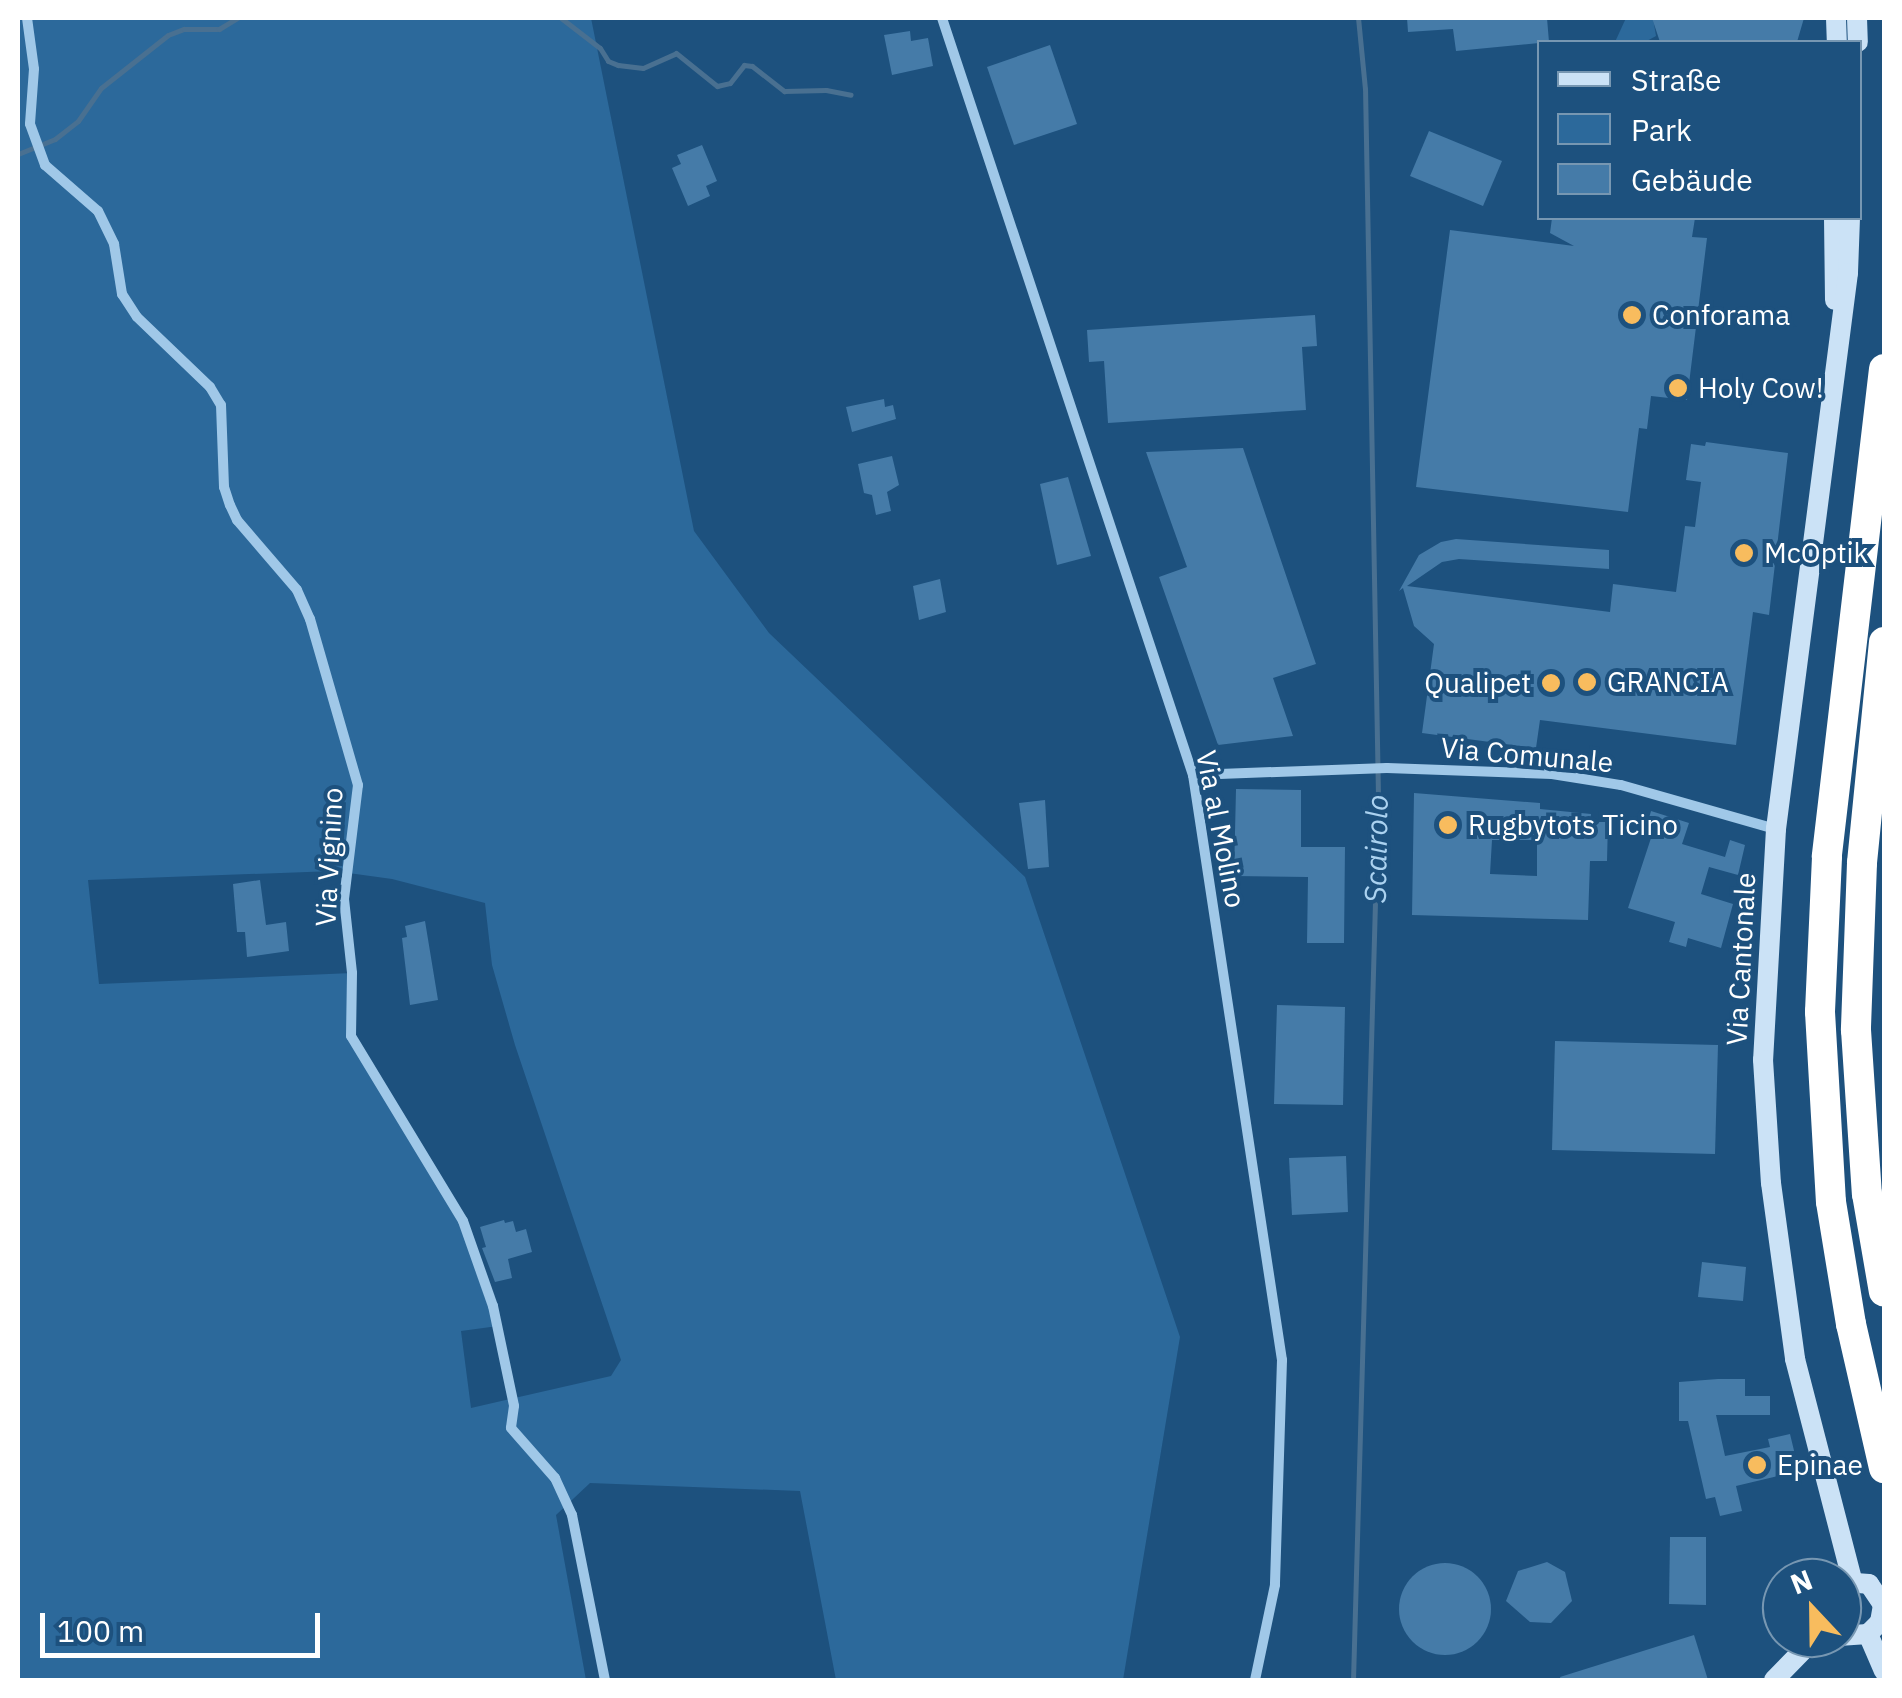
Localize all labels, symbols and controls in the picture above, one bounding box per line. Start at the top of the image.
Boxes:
legend [1537,40,1862,220]
text: Straße [1631,60,1722,99]
text: Park [1631,110,1692,149]
text: Gebäude [1631,160,1753,199]
place label: Conforama [1652,298,1790,332]
marker: Conforama [1621,304,1643,326]
place label: Holy Cow! [1698,371,1824,405]
marker: Holy Cow! [1667,377,1689,399]
place label: McOptik [1764,536,1868,570]
marker: McOptik [1733,542,1755,564]
place label: GRANCIA [1607,665,1729,699]
place label: Qualipet [1424,666,1531,700]
marker: GRANCIA [1576,671,1598,693]
marker: Qualipet [1540,672,1562,694]
street label: Via Comunale [1439,731,1615,779]
street label: Via al Molino [1189,748,1253,910]
street label: Via Vignino [309,787,349,927]
water label: Scairolo [1357,794,1395,904]
place label: Rugbytots Ticino [1468,808,1678,842]
marker: Rugbytots Ticino [1437,814,1459,836]
street label: Via Cantonale [1720,872,1762,1046]
place label: Epinae [1777,1448,1863,1482]
marker: Epinae [1746,1454,1768,1476]
north arrow [1762,1558,1862,1658]
text: N [1785,1561,1818,1603]
scale bar [45,1593,325,1655]
text: 100 m [57,1611,144,1650]

